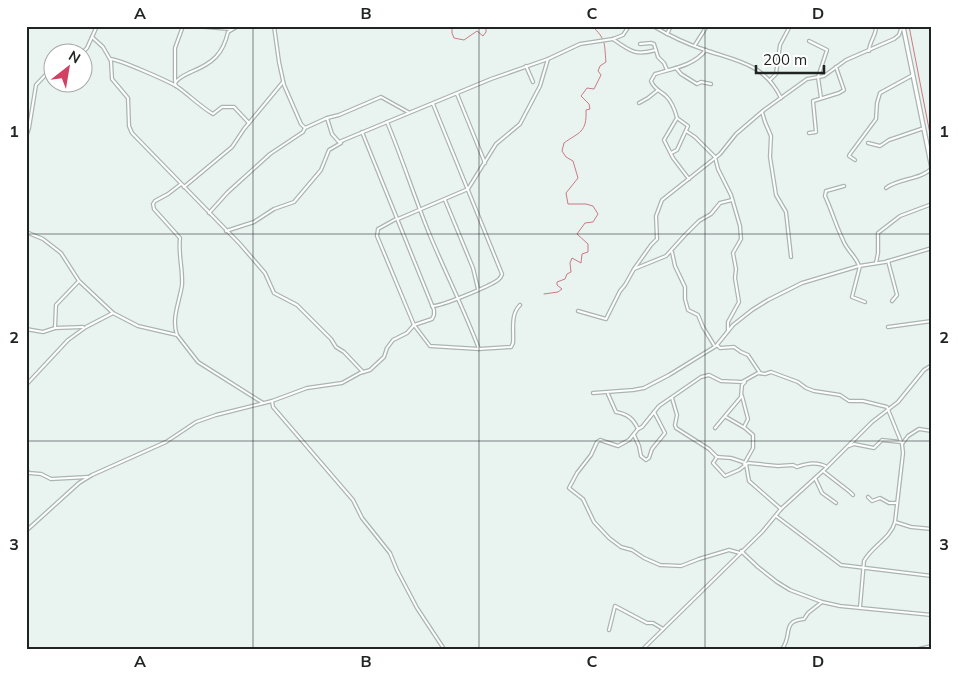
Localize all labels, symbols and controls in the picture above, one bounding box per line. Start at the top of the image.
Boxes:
text: A [134,3,146,23]
text: B [360,3,372,23]
text: C [587,3,598,23]
text: D [812,3,824,23]
north arrow [42,42,92,92]
scale bar [756,42,823,74]
text: N [66,46,84,67]
text: 200 m [763,50,807,69]
text: 1 [9,121,19,141]
text: 1 [939,121,949,141]
text: 2 [9,327,19,347]
text: 2 [939,327,949,347]
text: 3 [9,534,19,554]
text: 3 [939,534,949,554]
text: A [134,651,146,671]
text: B [360,651,372,671]
text: C [587,651,598,671]
text: D [812,651,824,671]

